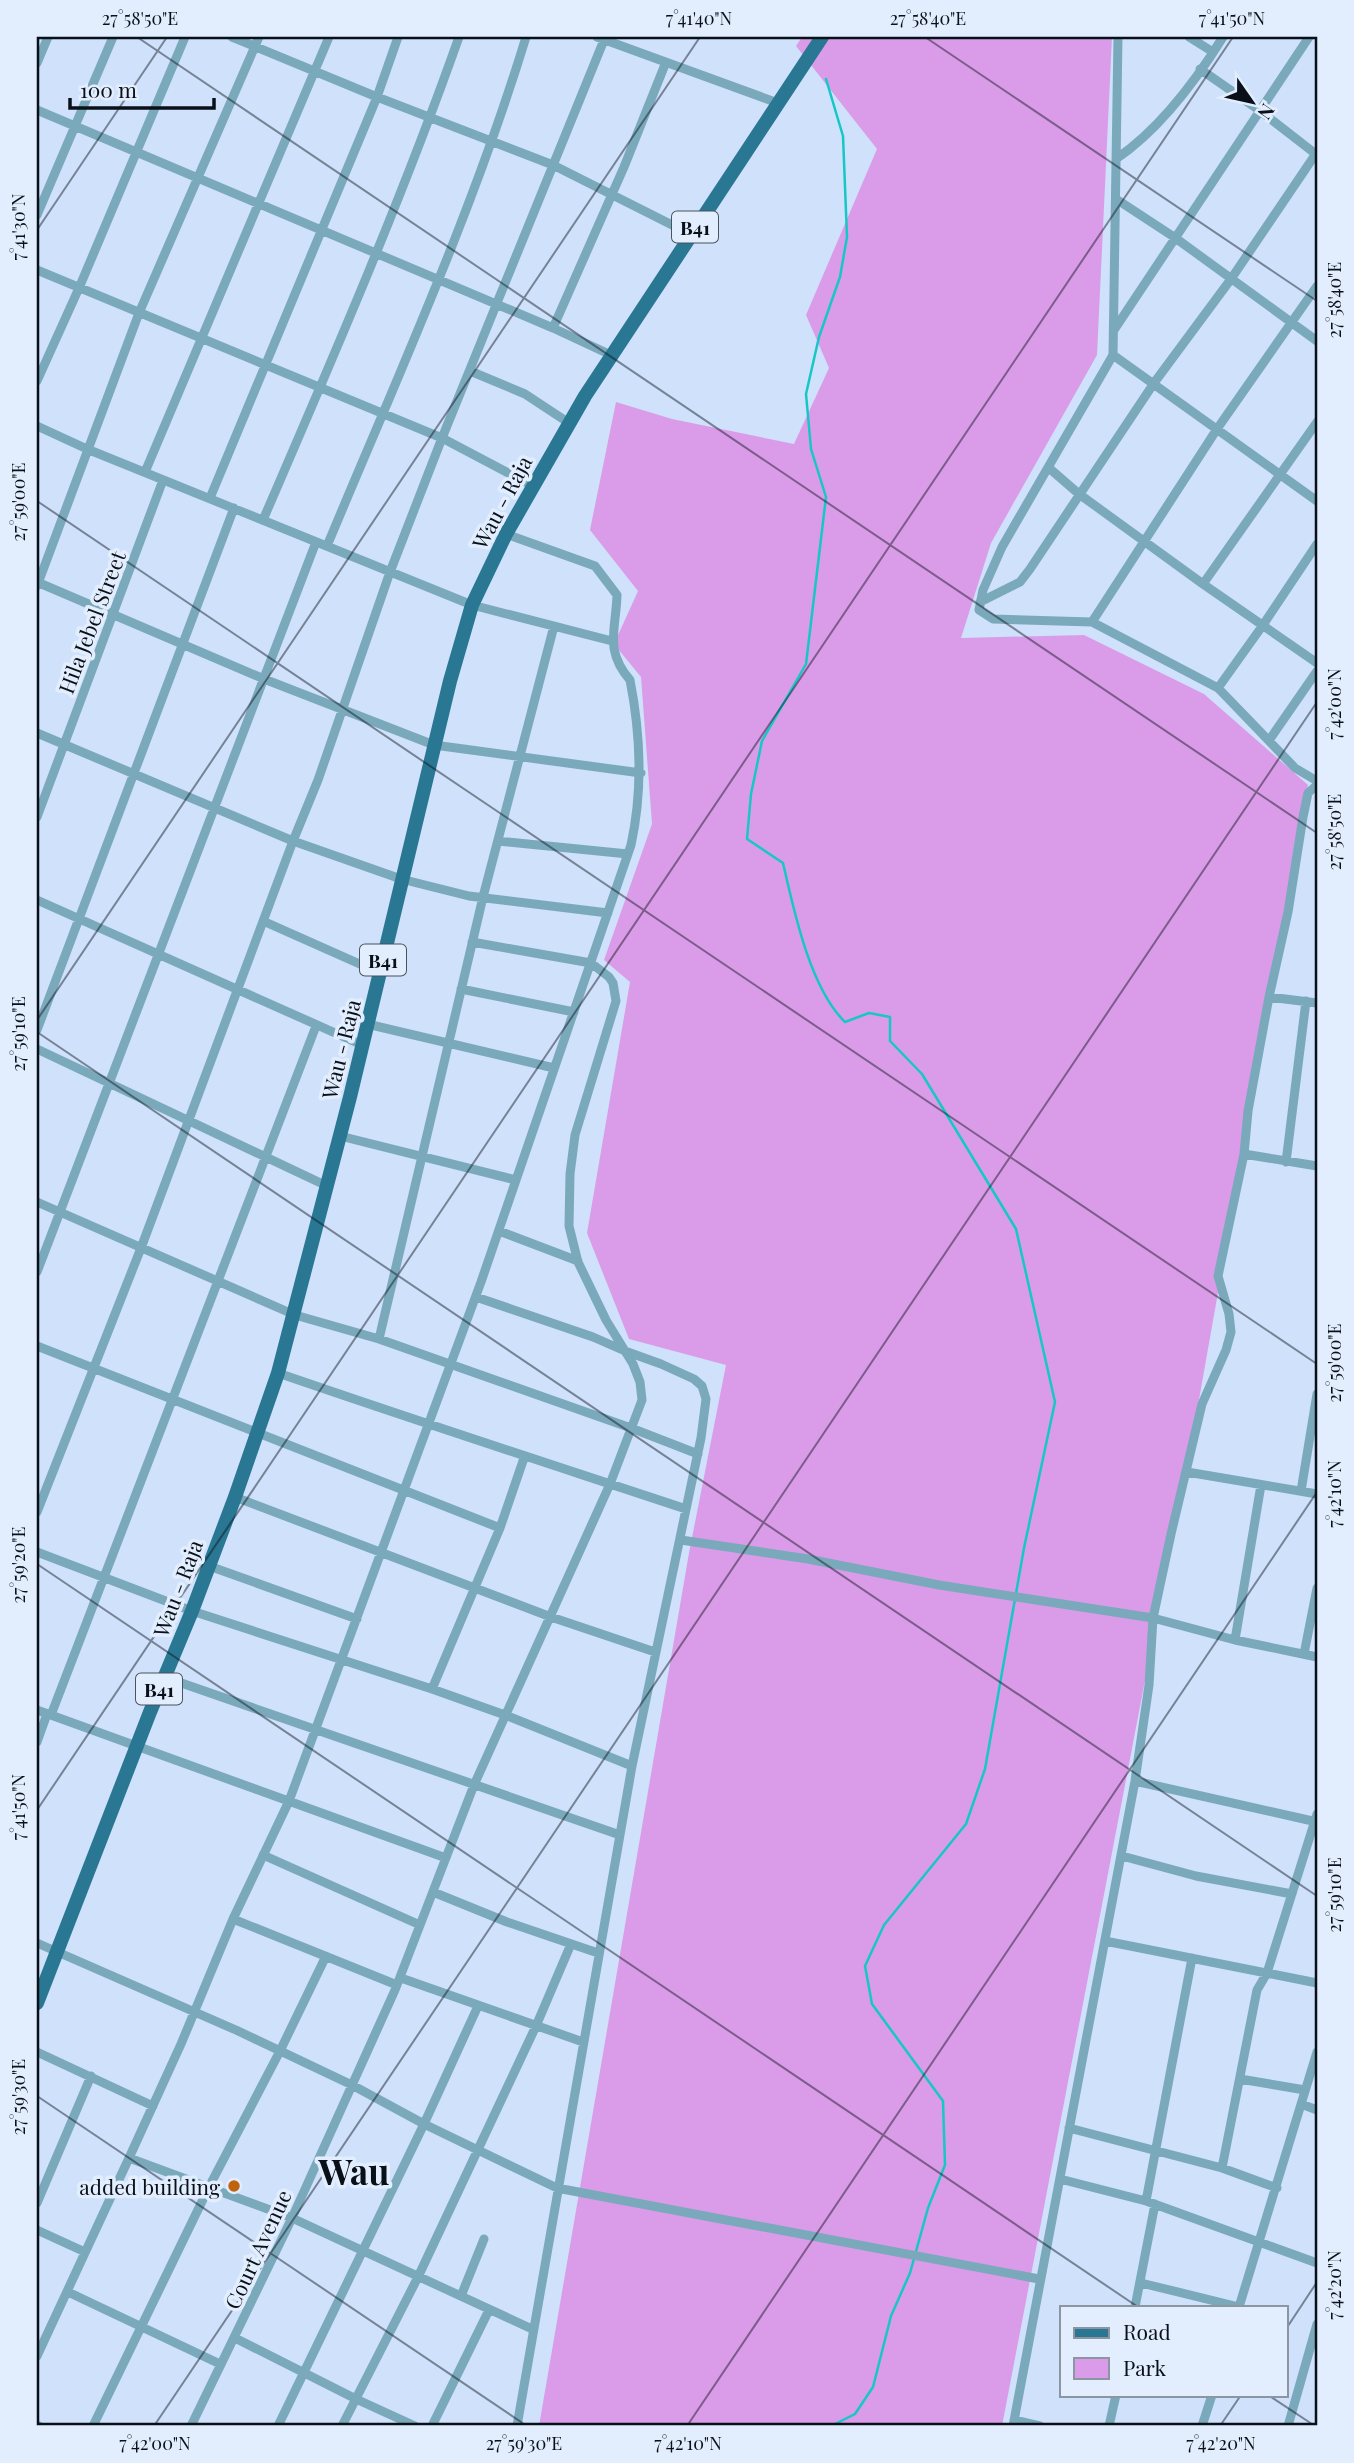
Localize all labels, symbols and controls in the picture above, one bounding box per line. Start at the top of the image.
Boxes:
text: 27°58'50"E [102,6,178,30]
text: 7°41'40"N [666,6,733,30]
text: 27°58'40"E [890,6,966,30]
text: 7°41'50"N [1199,6,1266,30]
scale bar [70,66,214,110]
north arrow [1218,66,1288,136]
text: 100 m [80,75,137,103]
text: N [1252,99,1282,125]
text: 7°41'30"N [6,193,30,261]
road number: B41 [672,212,718,243]
text: 27°58'40"E [1322,262,1346,338]
street label: Wau - Raja [464,450,537,554]
text: 27°59'00"E [6,462,30,542]
street label: Hila Jebel Street [51,546,131,697]
text: 7°42'00"N [1322,668,1346,740]
text: 27°58'50"E [1322,794,1346,870]
road number: B41 [360,944,406,976]
text: 27°59'10"E [6,996,30,1072]
street label: Wau - Raja [314,996,366,1103]
text: 27°59'00"E [1322,1323,1346,1403]
text: 7°42'10"N [1322,1460,1346,1528]
text: 27°59'20"E [6,1526,30,1604]
street label: Wau - Raja [145,1535,208,1641]
road number: B41 [136,1674,182,1704]
text: 7°41'50"N [6,1773,30,1840]
text: 27°59'10"E [1322,1857,1346,1933]
text: 27°59'30"E [6,2059,30,2135]
district label: Wau [318,2147,389,2194]
place label: added building [79,2172,220,2200]
marker: added building [226,2178,242,2194]
street label: Court Avenue [217,2185,297,2313]
text: 7°42'20"N [1322,2250,1346,2320]
legend [1060,2306,1288,2396]
text: Road [1123,2317,1171,2345]
text: Park [1123,2353,1167,2381]
text: 7°42'00"N [119,2431,191,2455]
text: 27°59'30"E [486,2431,562,2455]
text: 7°42'10"N [654,2431,722,2455]
text: 7°42'20"N [1186,2431,1256,2455]

